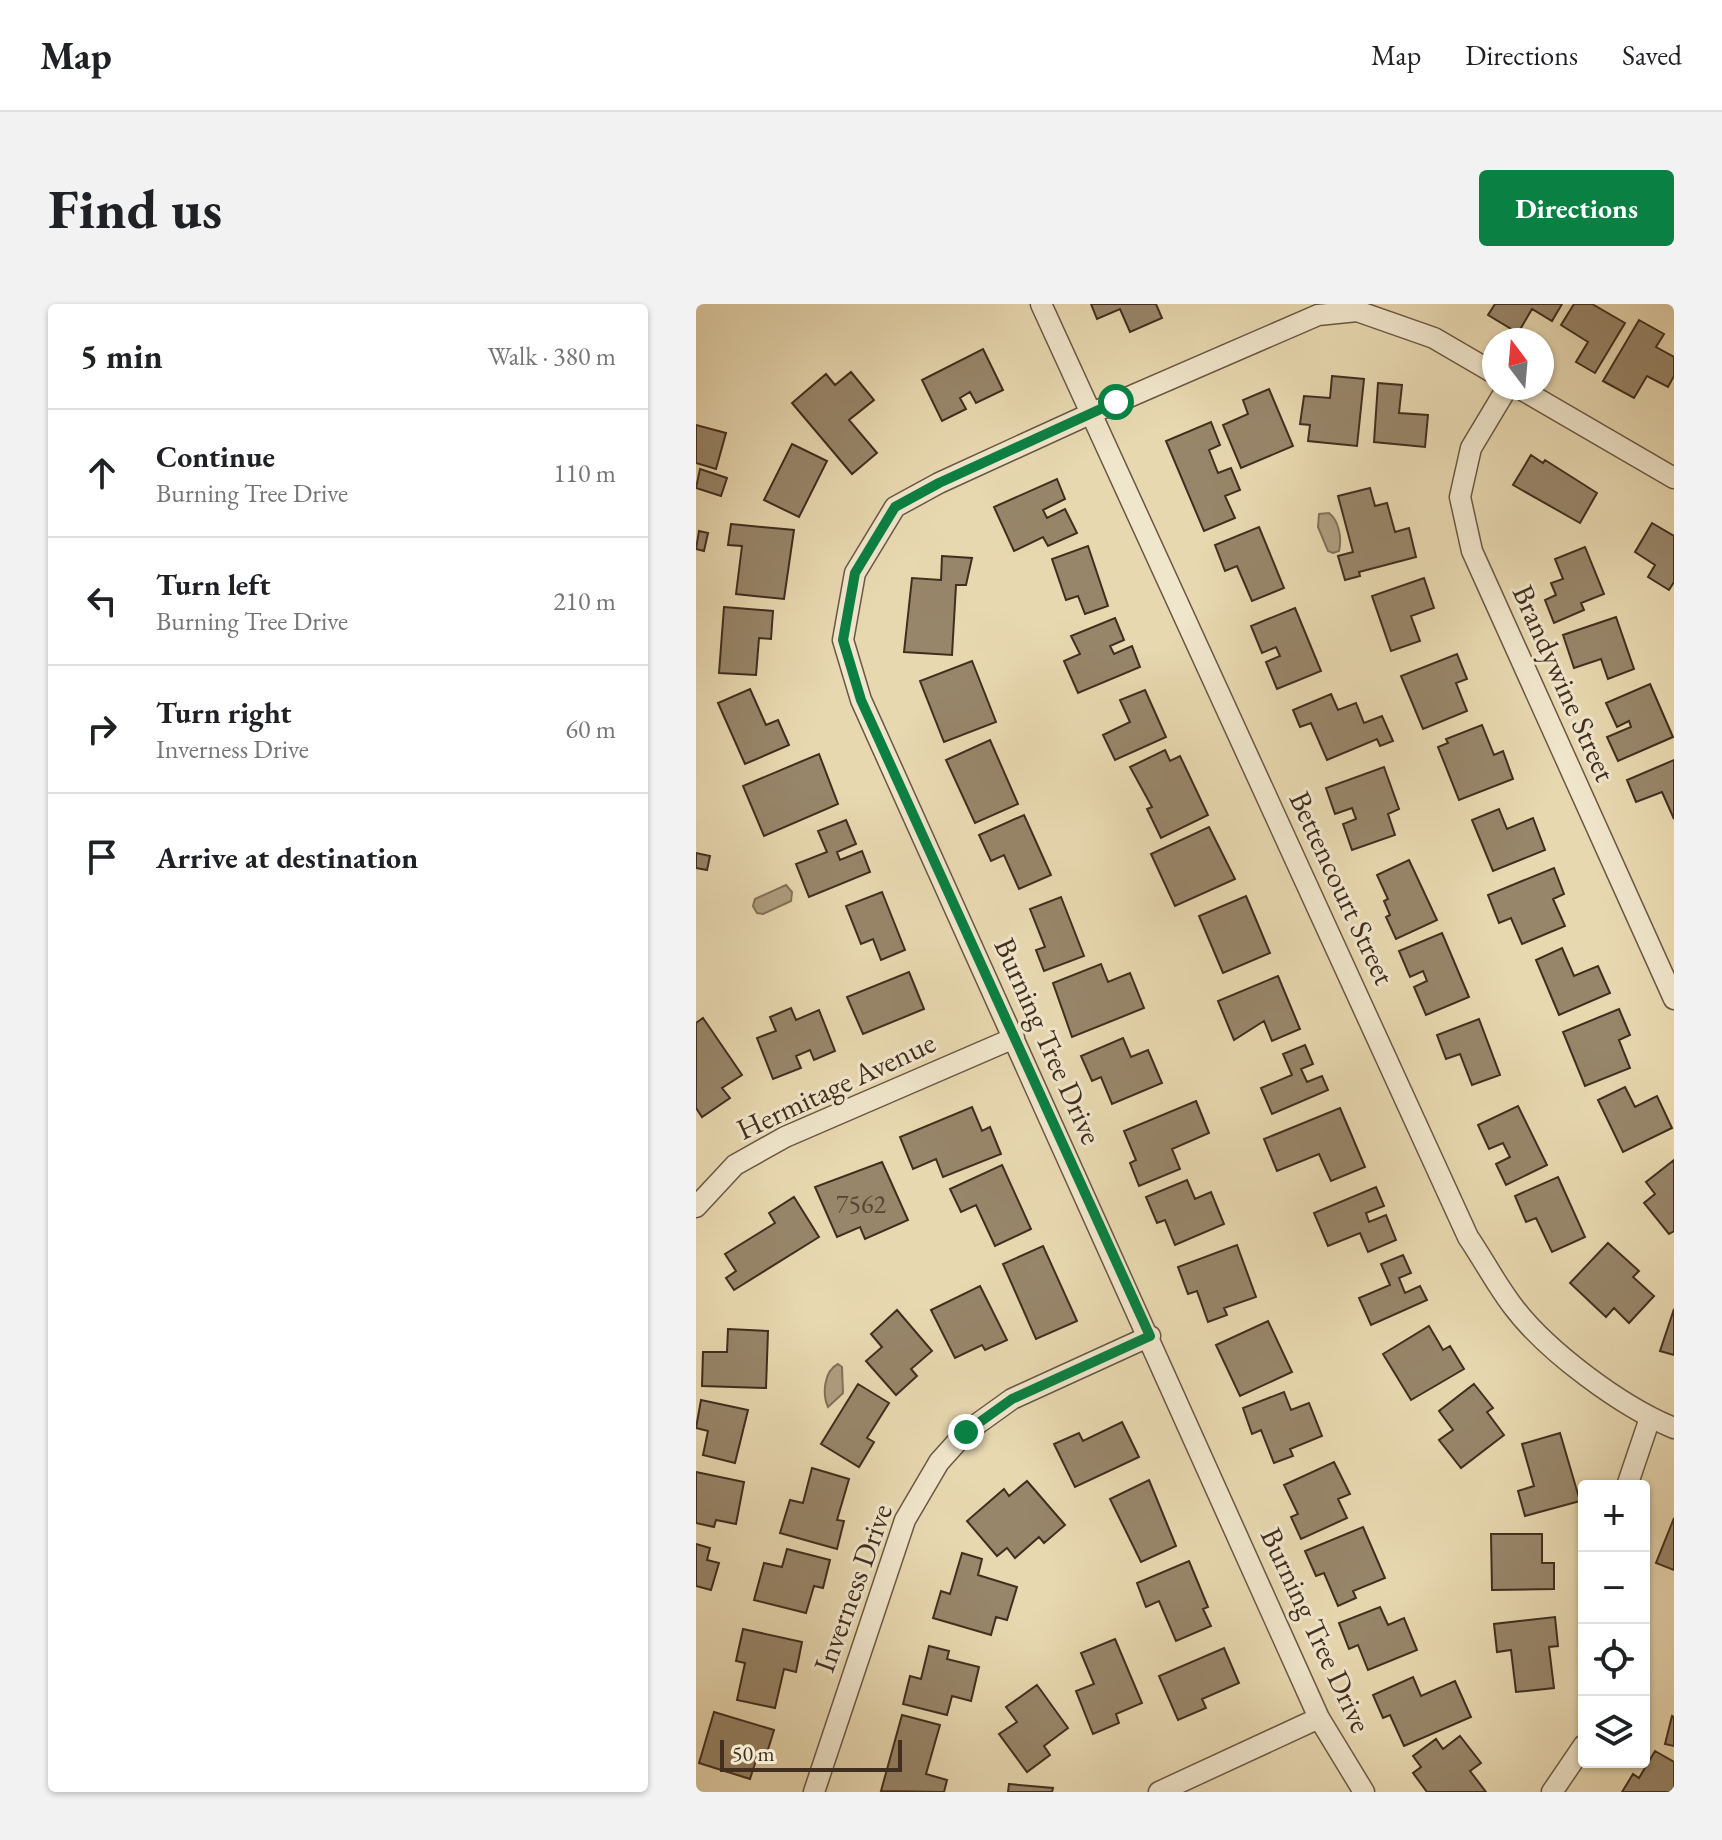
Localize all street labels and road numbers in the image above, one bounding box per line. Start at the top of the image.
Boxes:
street label: Brandywine Street [1504,578,1625,788]
street label: Bettencourt Street [1281,785,1405,991]
street label: Burning Tree Drive [986,932,1111,1150]
street label: Hermitage Avenue [730,1022,941,1149]
street label: Inverness Drive [804,1498,901,1677]
street label: Burning Tree Drive [1252,1521,1381,1739]

